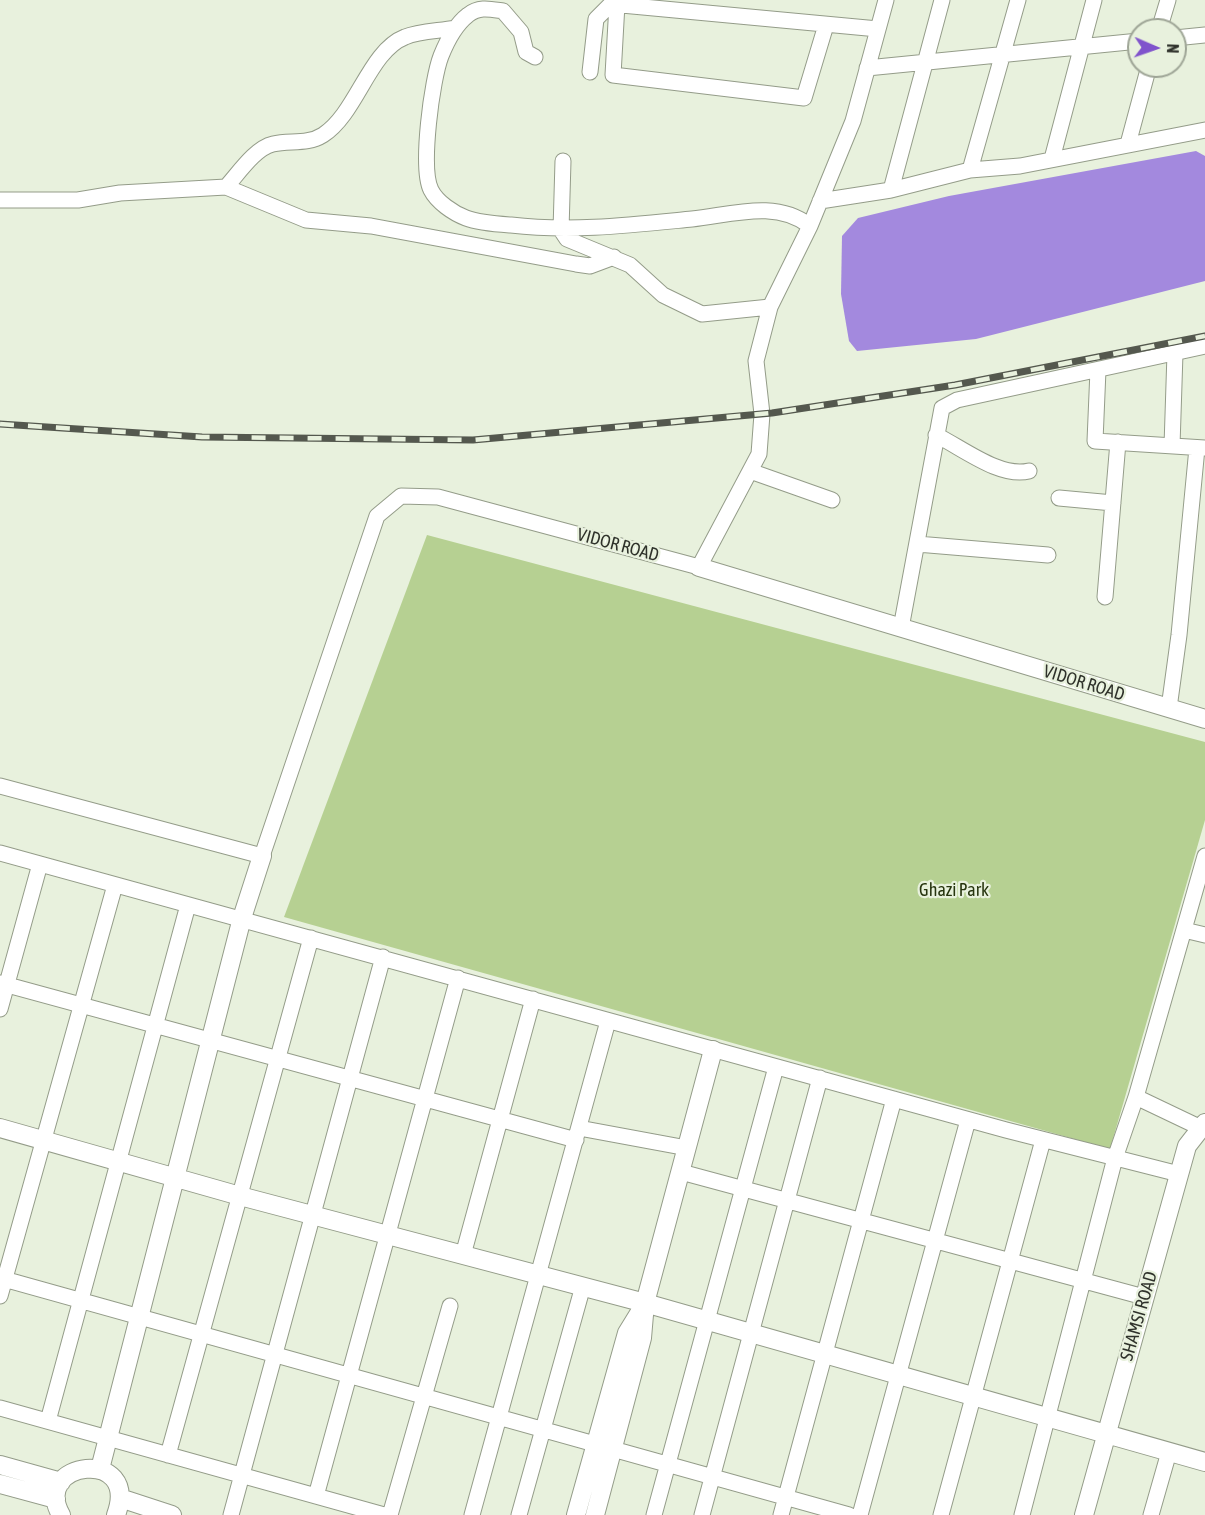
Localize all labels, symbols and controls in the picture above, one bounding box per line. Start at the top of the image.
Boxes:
north arrow [1127,18,1187,78]
text: N [1164,44,1182,54]
street label: VIDOR ROAD [575,524,661,566]
street label: VIDOR ROAD [1041,660,1127,706]
park label: Ghazi Park [919,879,989,901]
street label: SHAMSI ROAD [1116,1269,1162,1363]

